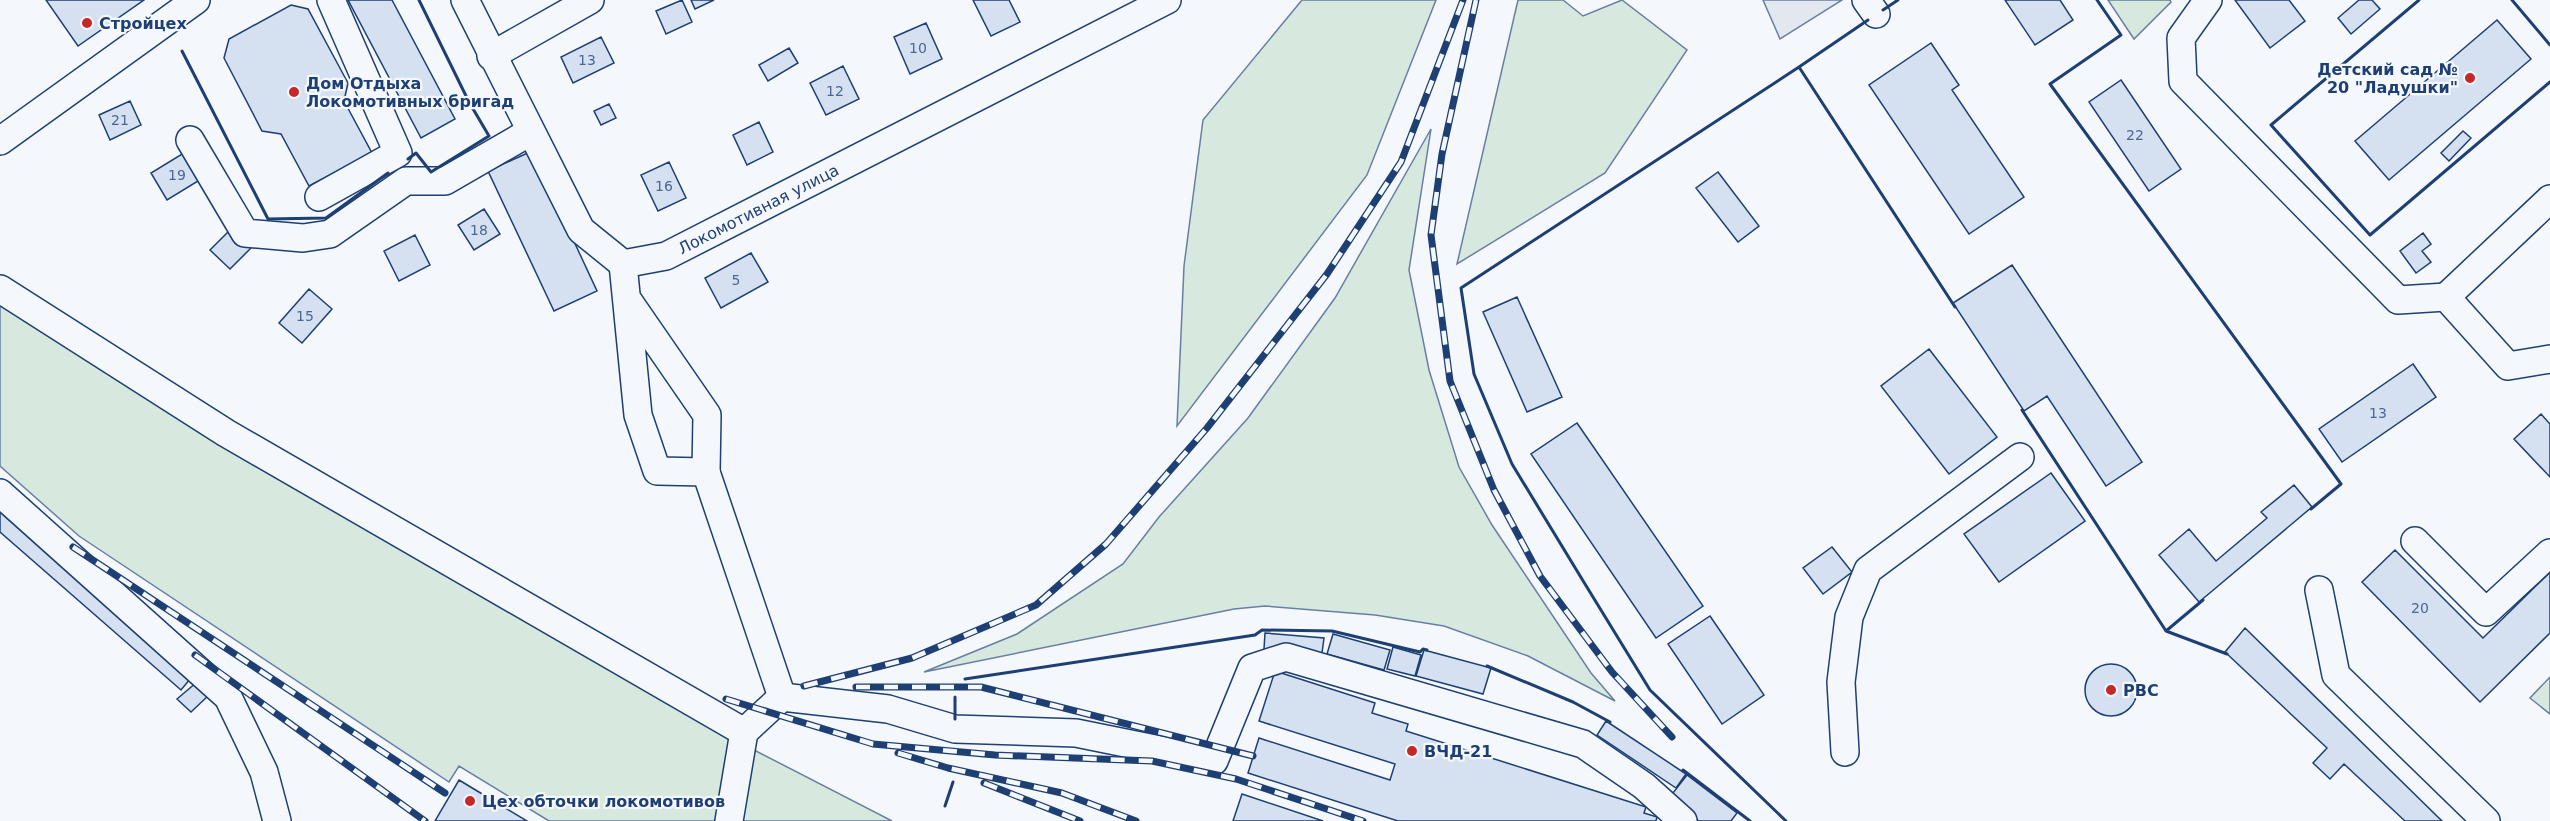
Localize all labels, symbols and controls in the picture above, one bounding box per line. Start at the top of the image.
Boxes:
place label: Стройцех [99,14,187,33]
marker: Стройцех [80,16,94,30]
house number: 10 [909,40,927,56]
house number: 13 [578,52,596,68]
place label: Детский сад № 20 "Ладушки" [2317,60,2458,97]
marker: Детский сад № 20 "Ладушки" [2463,71,2477,85]
place label: Дом Отдыха Локомотивных бригад [306,74,514,111]
house number: 12 [826,83,844,99]
marker: Дом Отдыха Локомотивных бригад [287,85,301,99]
house number: 21 [111,112,129,128]
house number: 22 [2126,127,2144,143]
street label: Локомотивная улица [675,160,842,258]
house number: 19 [168,167,186,183]
house number: 16 [655,178,673,194]
house number: 18 [470,222,488,238]
house number: 5 [732,272,740,288]
house number: 15 [296,308,314,324]
house number: 13 [2369,405,2387,421]
house number: 20 [2411,600,2429,616]
place label: РВС [2123,681,2159,700]
marker: РВС [2104,683,2118,697]
place label: ВЧД-21 [1424,742,1492,761]
marker: ВЧД-21 [1405,744,1419,758]
place label: Цех обточки локомотивов [482,792,725,811]
marker: Цех обточки локомотивов [463,794,477,808]

